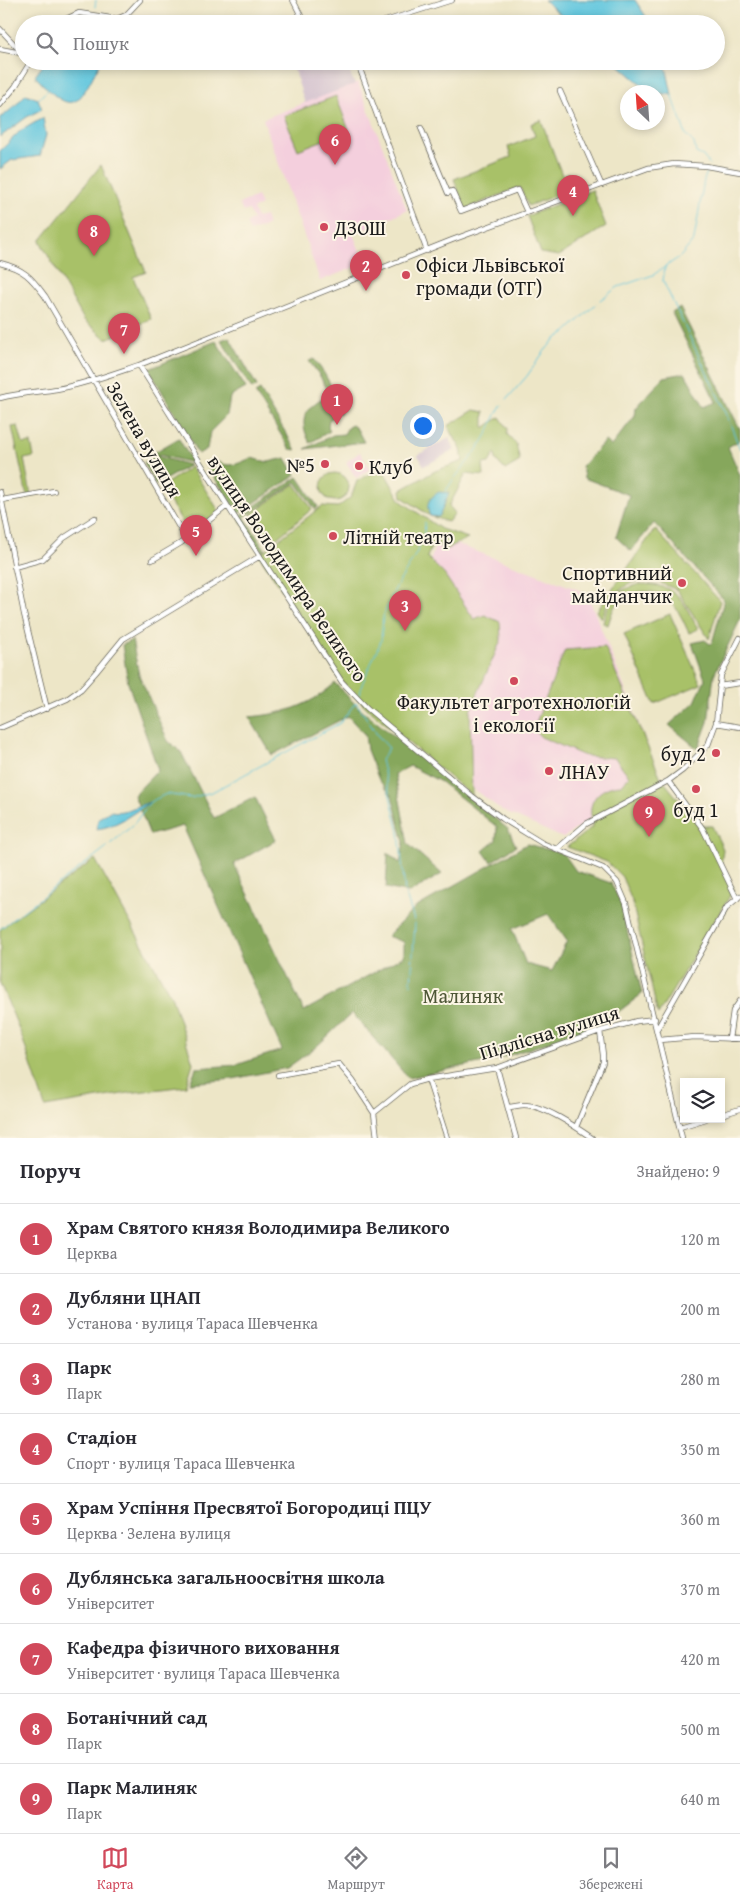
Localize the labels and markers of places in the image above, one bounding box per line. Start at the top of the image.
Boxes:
pin: 6 [319,124,351,165]
pin: 4 [557,175,589,216]
place label: ДЗОШ [333,213,386,242]
pin: 8 [78,215,110,256]
marker: ДЗОШ [318,221,330,233]
pin: 2 [350,250,382,291]
place label: Офіси Львівської громади (ОТГ) [416,250,565,302]
marker: Офіси Львівської громади (ОТГ) [400,269,412,281]
pin: 7 [108,313,140,354]
pin: 1 [321,384,353,425]
place label: №5 [286,450,315,479]
place label: Клуб [369,452,413,481]
marker: №5 [319,458,331,470]
marker: Клуб [353,460,365,472]
pin: 5 [180,515,212,556]
place label: Літній театр [343,522,454,551]
marker: Літній театр [327,530,339,542]
place label: Спортивний майданчик [562,558,673,610]
marker: Спортивний майданчик [676,577,688,589]
pin: 3 [389,590,421,631]
marker: Факультет агротехнологій і екології [508,675,520,687]
place label: Факультет агротехнологій і екології [397,687,631,739]
place label: буд 2 [661,739,706,768]
marker: буд 2 [710,747,722,759]
place label: ЛНАУ [559,757,610,786]
marker: ЛНАУ [543,765,555,777]
marker: буд 1 [690,783,702,795]
place label: буд 1 [673,795,719,824]
pin: 9 [633,796,665,837]

